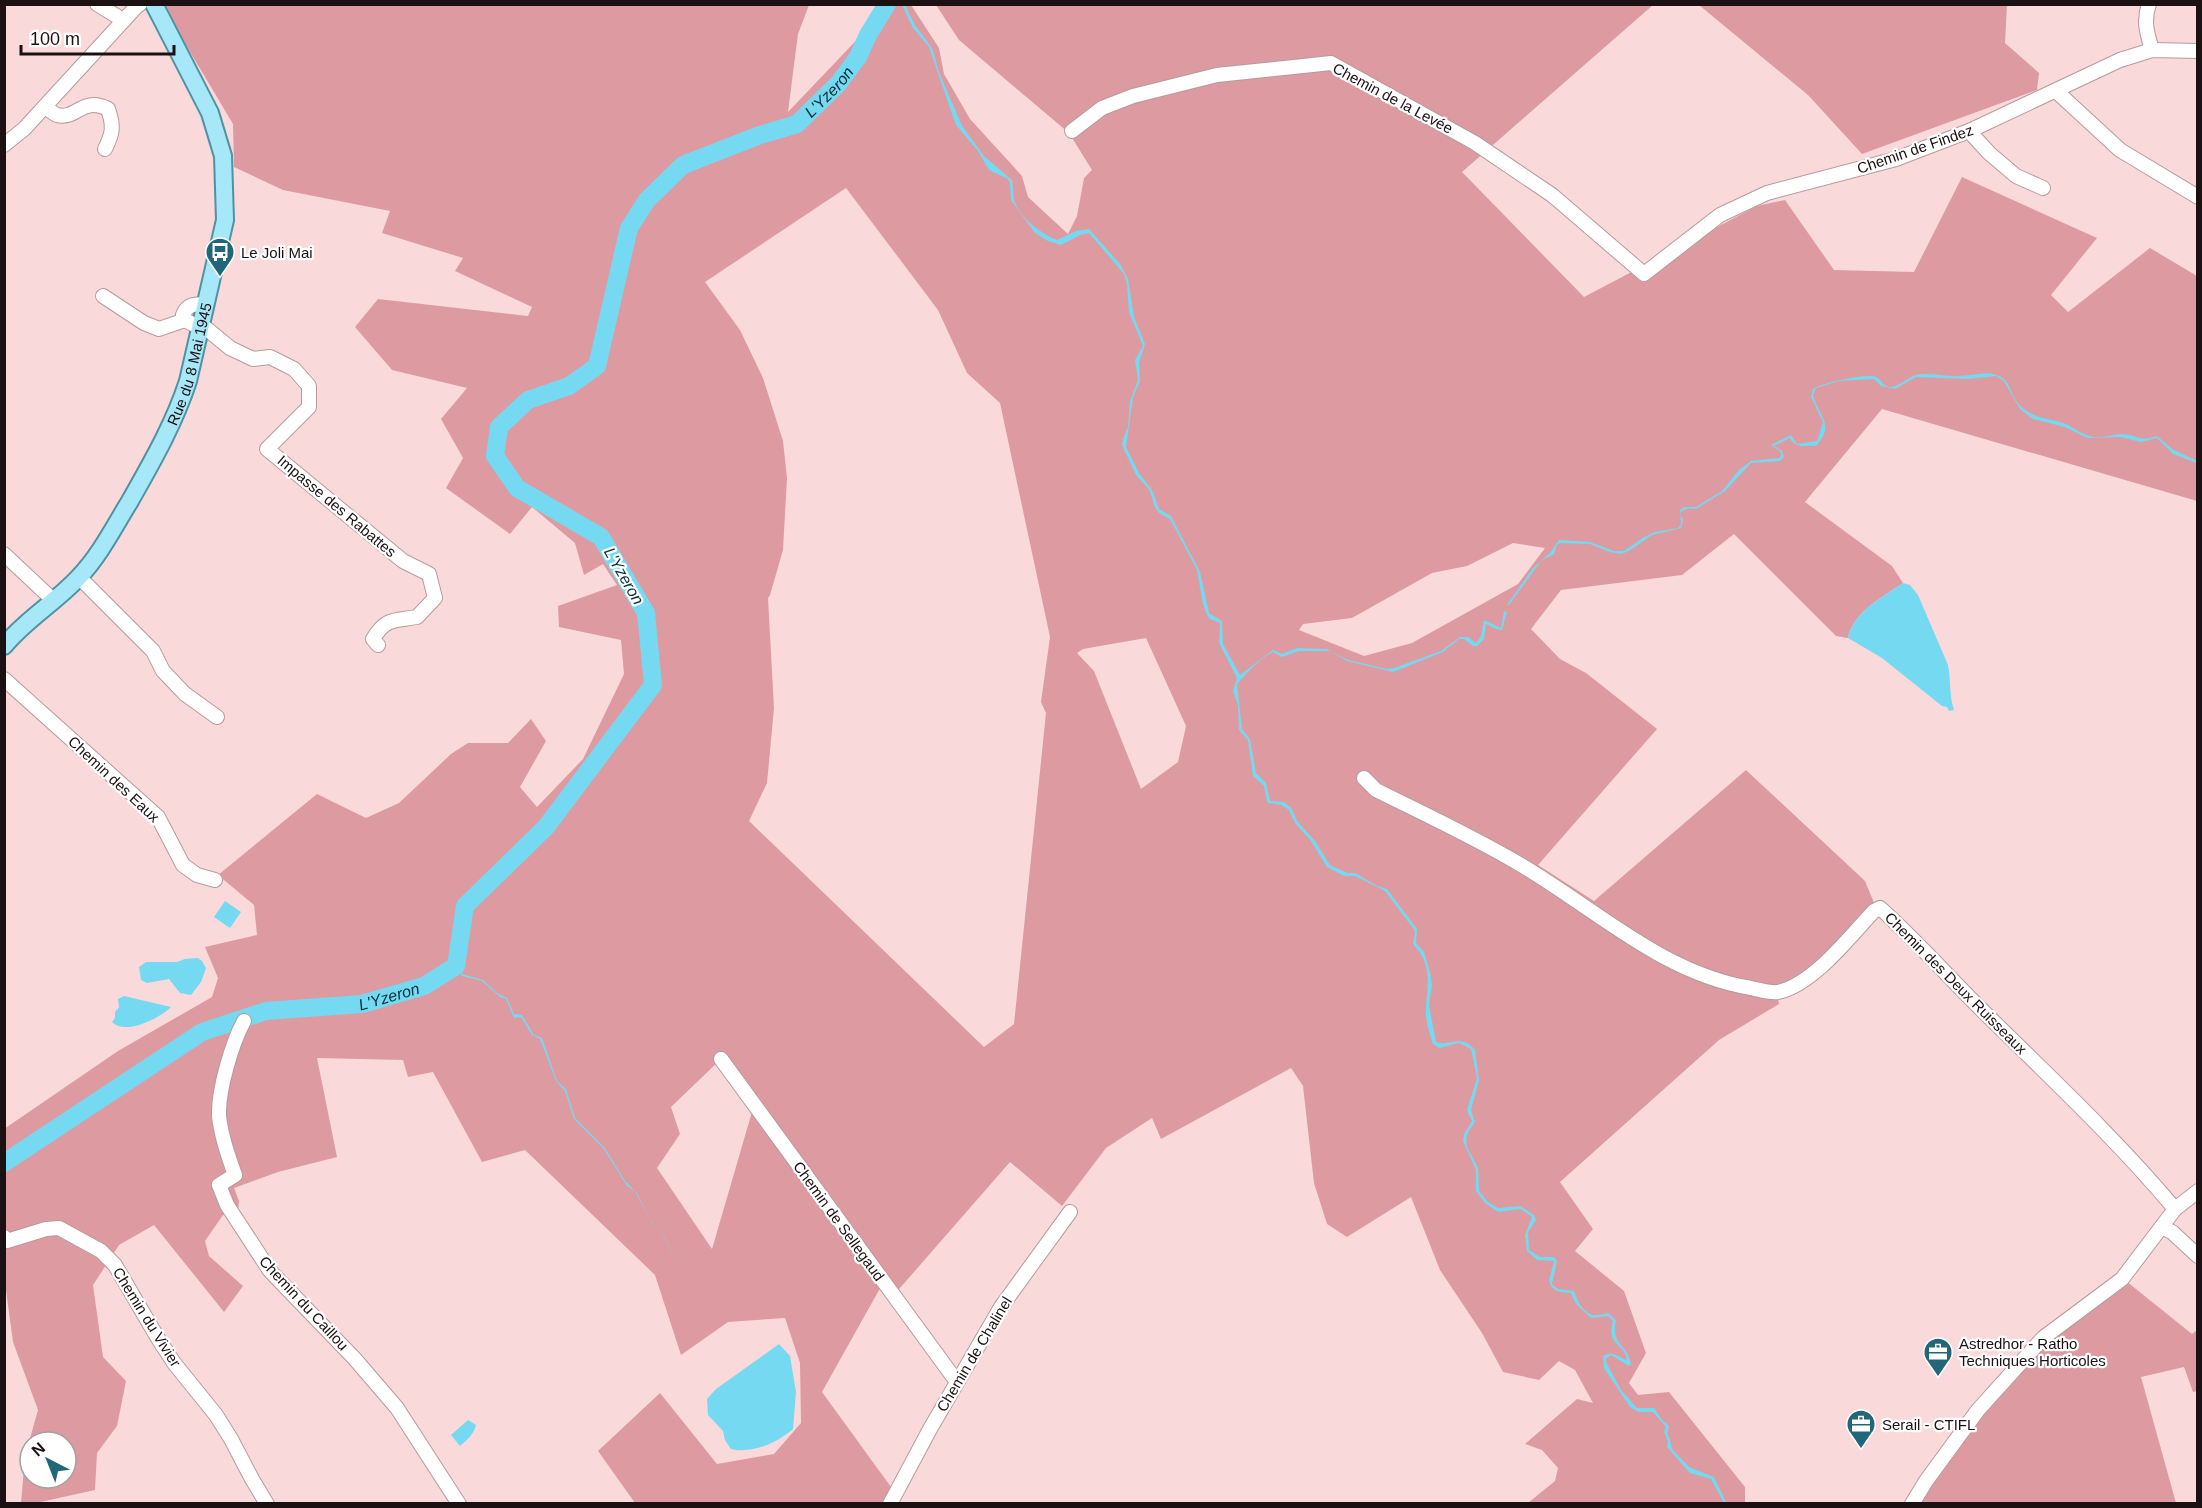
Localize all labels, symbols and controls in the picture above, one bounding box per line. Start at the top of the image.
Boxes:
scale bar [21,18,174,56]
text: 100 m [30,29,80,49]
street label: Chemin de la Levée [1330,59,1456,137]
water label: L'Yzeron [801,63,856,120]
street label: Chemin de Findez [1855,121,1975,177]
bus stop icon: Le Joli Mai [204,236,236,278]
place label: Le Joli Mai [241,244,313,261]
street label: Rue du 8 Mai 1945 [163,301,214,428]
street label: Impasse des Rabattes [274,452,400,560]
water label: L'Yzeron [601,545,647,607]
street label: Chemin des Eaux [65,732,163,826]
street label: Chemin des Deux Ruisseaux [1882,909,2031,1058]
water label: L'Yzeron [356,979,421,1013]
street label: Chemin de Sellegaud [790,1158,888,1284]
street label: Chemin du Caillou [256,1252,352,1354]
street label: Chemin du Vivier [110,1264,184,1370]
street label: Chemin de Chalinel [933,1294,1015,1414]
place label: Astredhor - Ratho Techniques Horticoles [1959,1335,2106,1369]
office icon: Astredhor - Ratho Techniques Horticoles [1922,1336,1954,1378]
office icon: Serail - CTIFL [1845,1408,1877,1450]
place label: Serail - CTIFL [1882,1416,1975,1433]
north arrow [18,1430,78,1490]
text: N [28,1439,48,1459]

